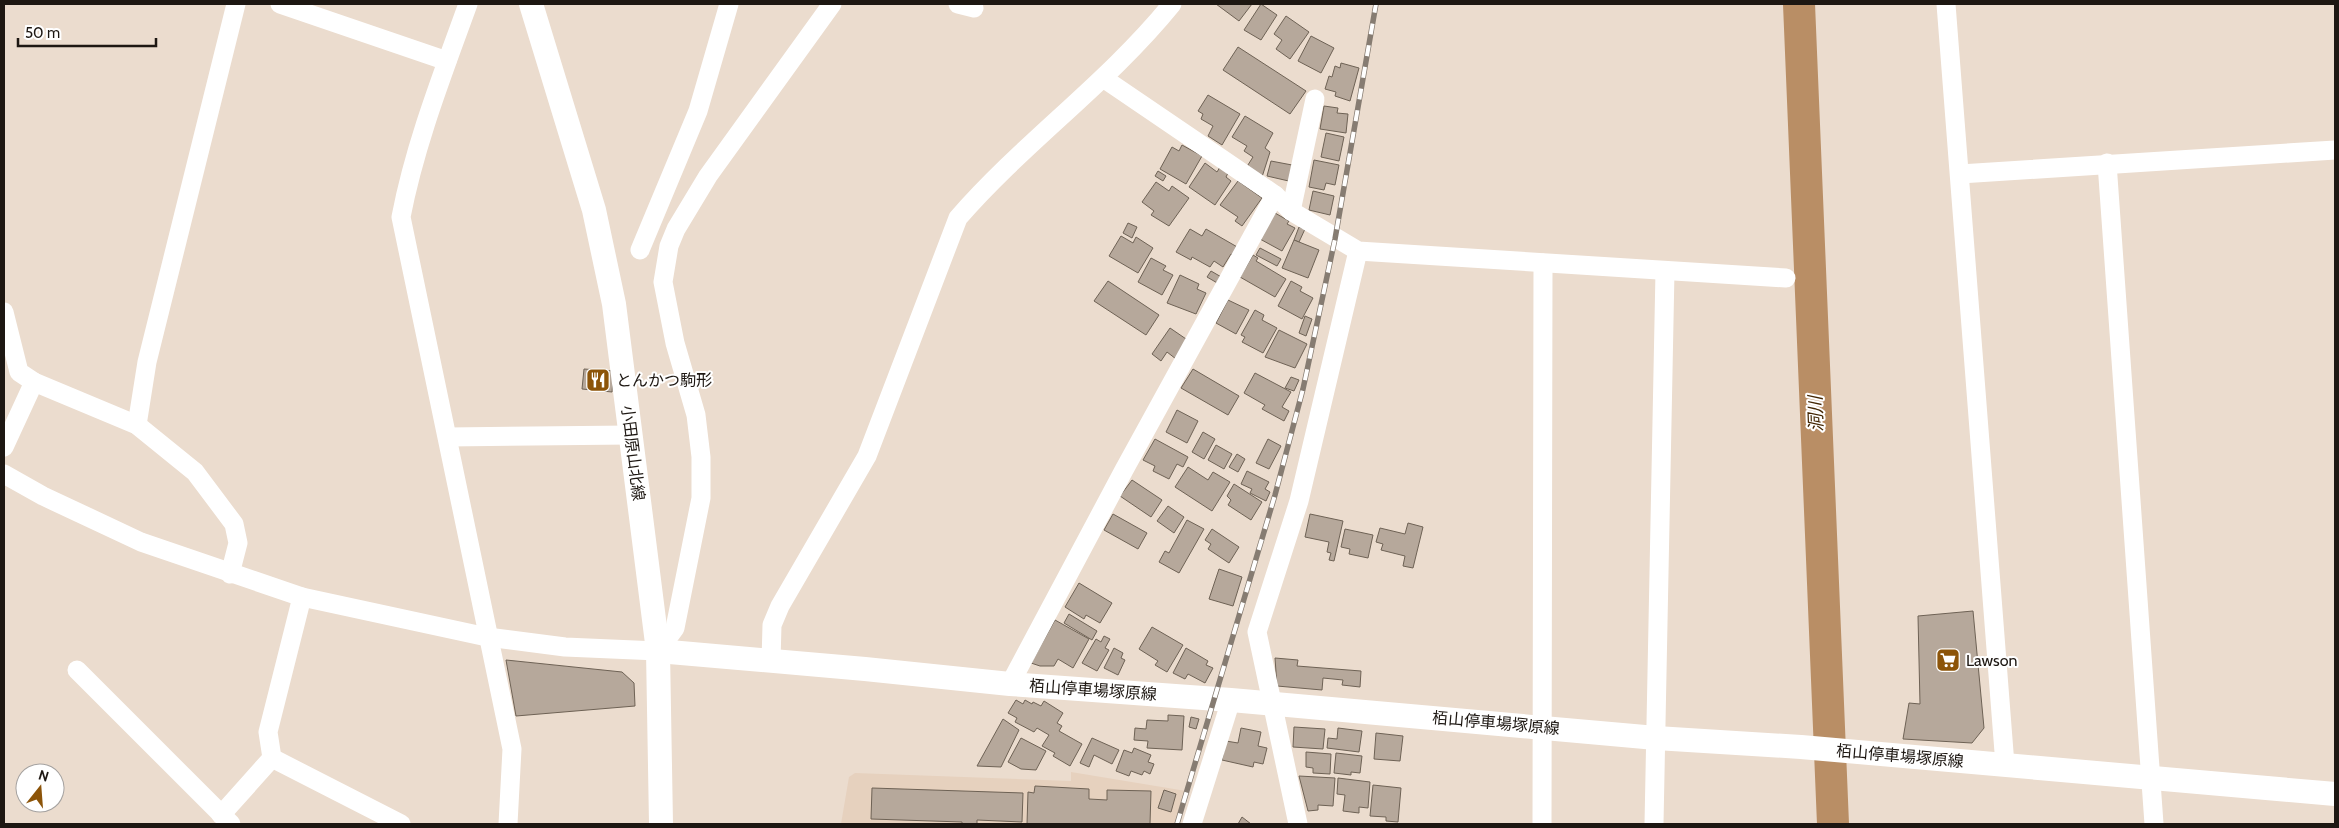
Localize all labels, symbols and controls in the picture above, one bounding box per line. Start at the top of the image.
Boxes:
scale bar [18,15,155,47]
text: 50 m [25,24,60,42]
restaurant icon: とんかつ駒形 [585,367,611,393]
place label: とんかつ駒形 [616,371,712,390]
water label: 洞川 [1804,394,1828,432]
street label: 小田原山北線 [618,404,648,502]
supermarket icon: Lawson [1935,647,1961,673]
place label: Lawson [1966,651,2018,670]
street label: 栢山停車場塚原線 [1028,676,1158,704]
street label: 栢山停車場塚原線 [1431,708,1561,738]
street label: 栢山停車場塚原線 [1835,741,1965,771]
north arrow [15,763,65,813]
text: N [36,766,51,786]

